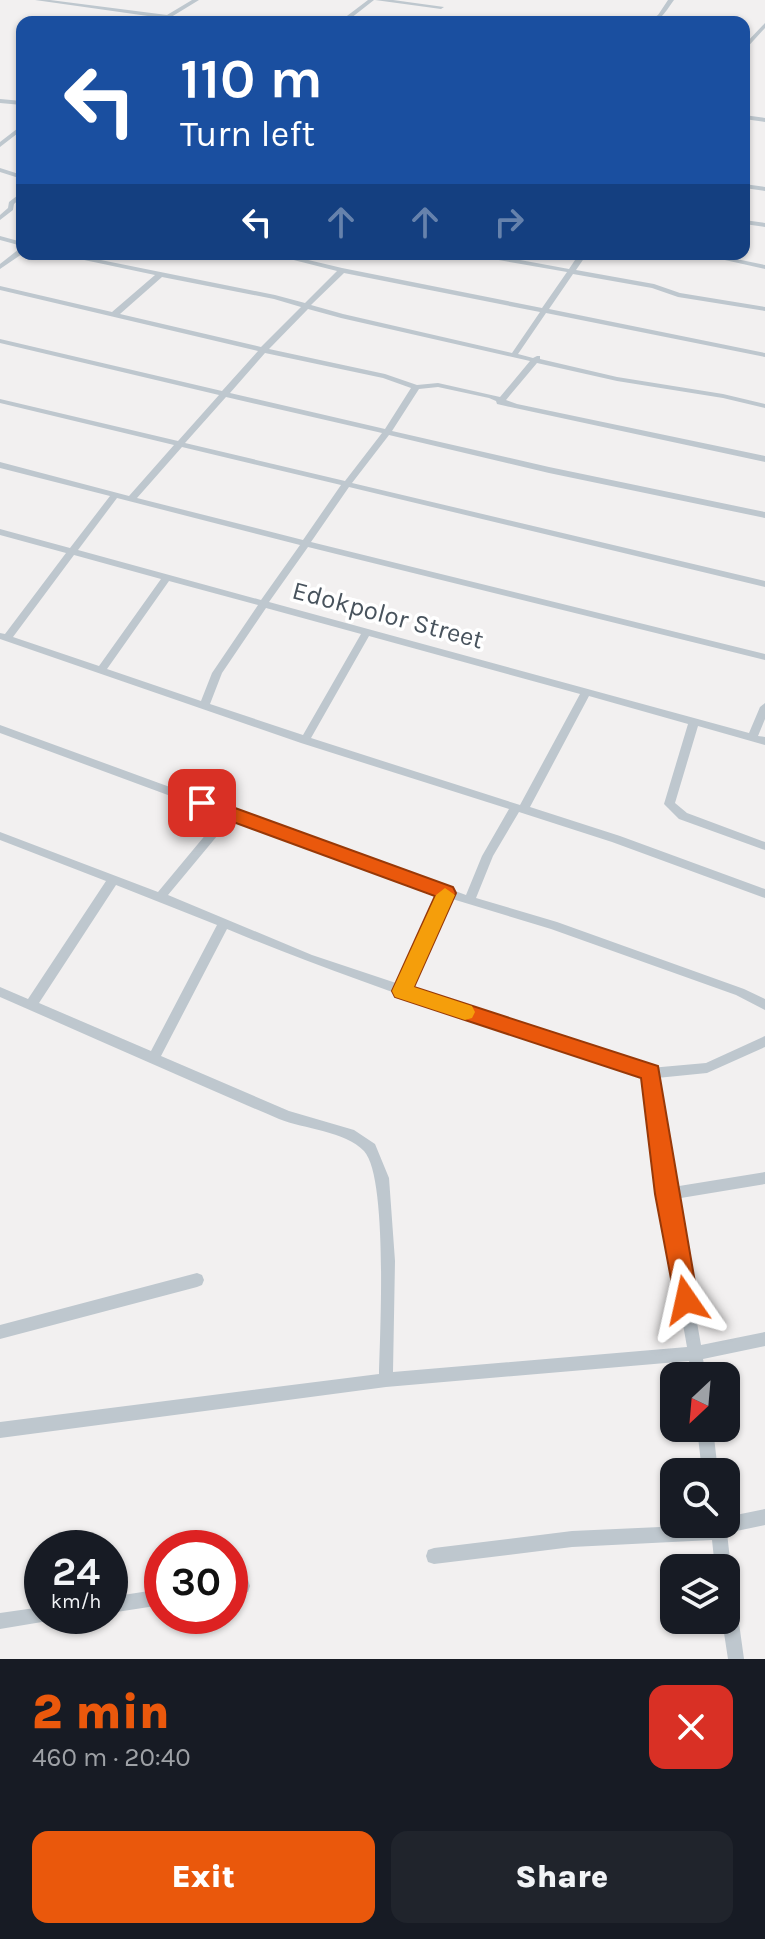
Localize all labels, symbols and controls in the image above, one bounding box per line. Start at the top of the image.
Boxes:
text: 110 m [180,46,323,111]
icon: left [48,48,152,152]
text: Turn left [180,113,315,155]
icon: left [235,200,279,244]
icon: ahead [319,200,363,244]
icon: ahead [403,200,447,244]
icon: right [487,200,531,244]
street label: Edokpolor Street [289,575,487,655]
pin [168,769,236,837]
icon: arrive [180,781,224,825]
position arrow [644,1258,728,1342]
north arrow [660,1362,740,1442]
map controls [660,1362,740,1634]
button: search [660,1458,740,1538]
speed limit sign: 30 [144,1530,248,1634]
text: 24 [52,1548,100,1595]
button: layers [660,1554,740,1634]
text: km/h [51,1590,101,1613]
text: 2 min [32,1684,170,1740]
button: close [649,1685,733,1769]
text: 460 m · 20:40 [32,1742,191,1773]
button: Exit [32,1831,375,1923]
button: Share [391,1831,733,1923]

